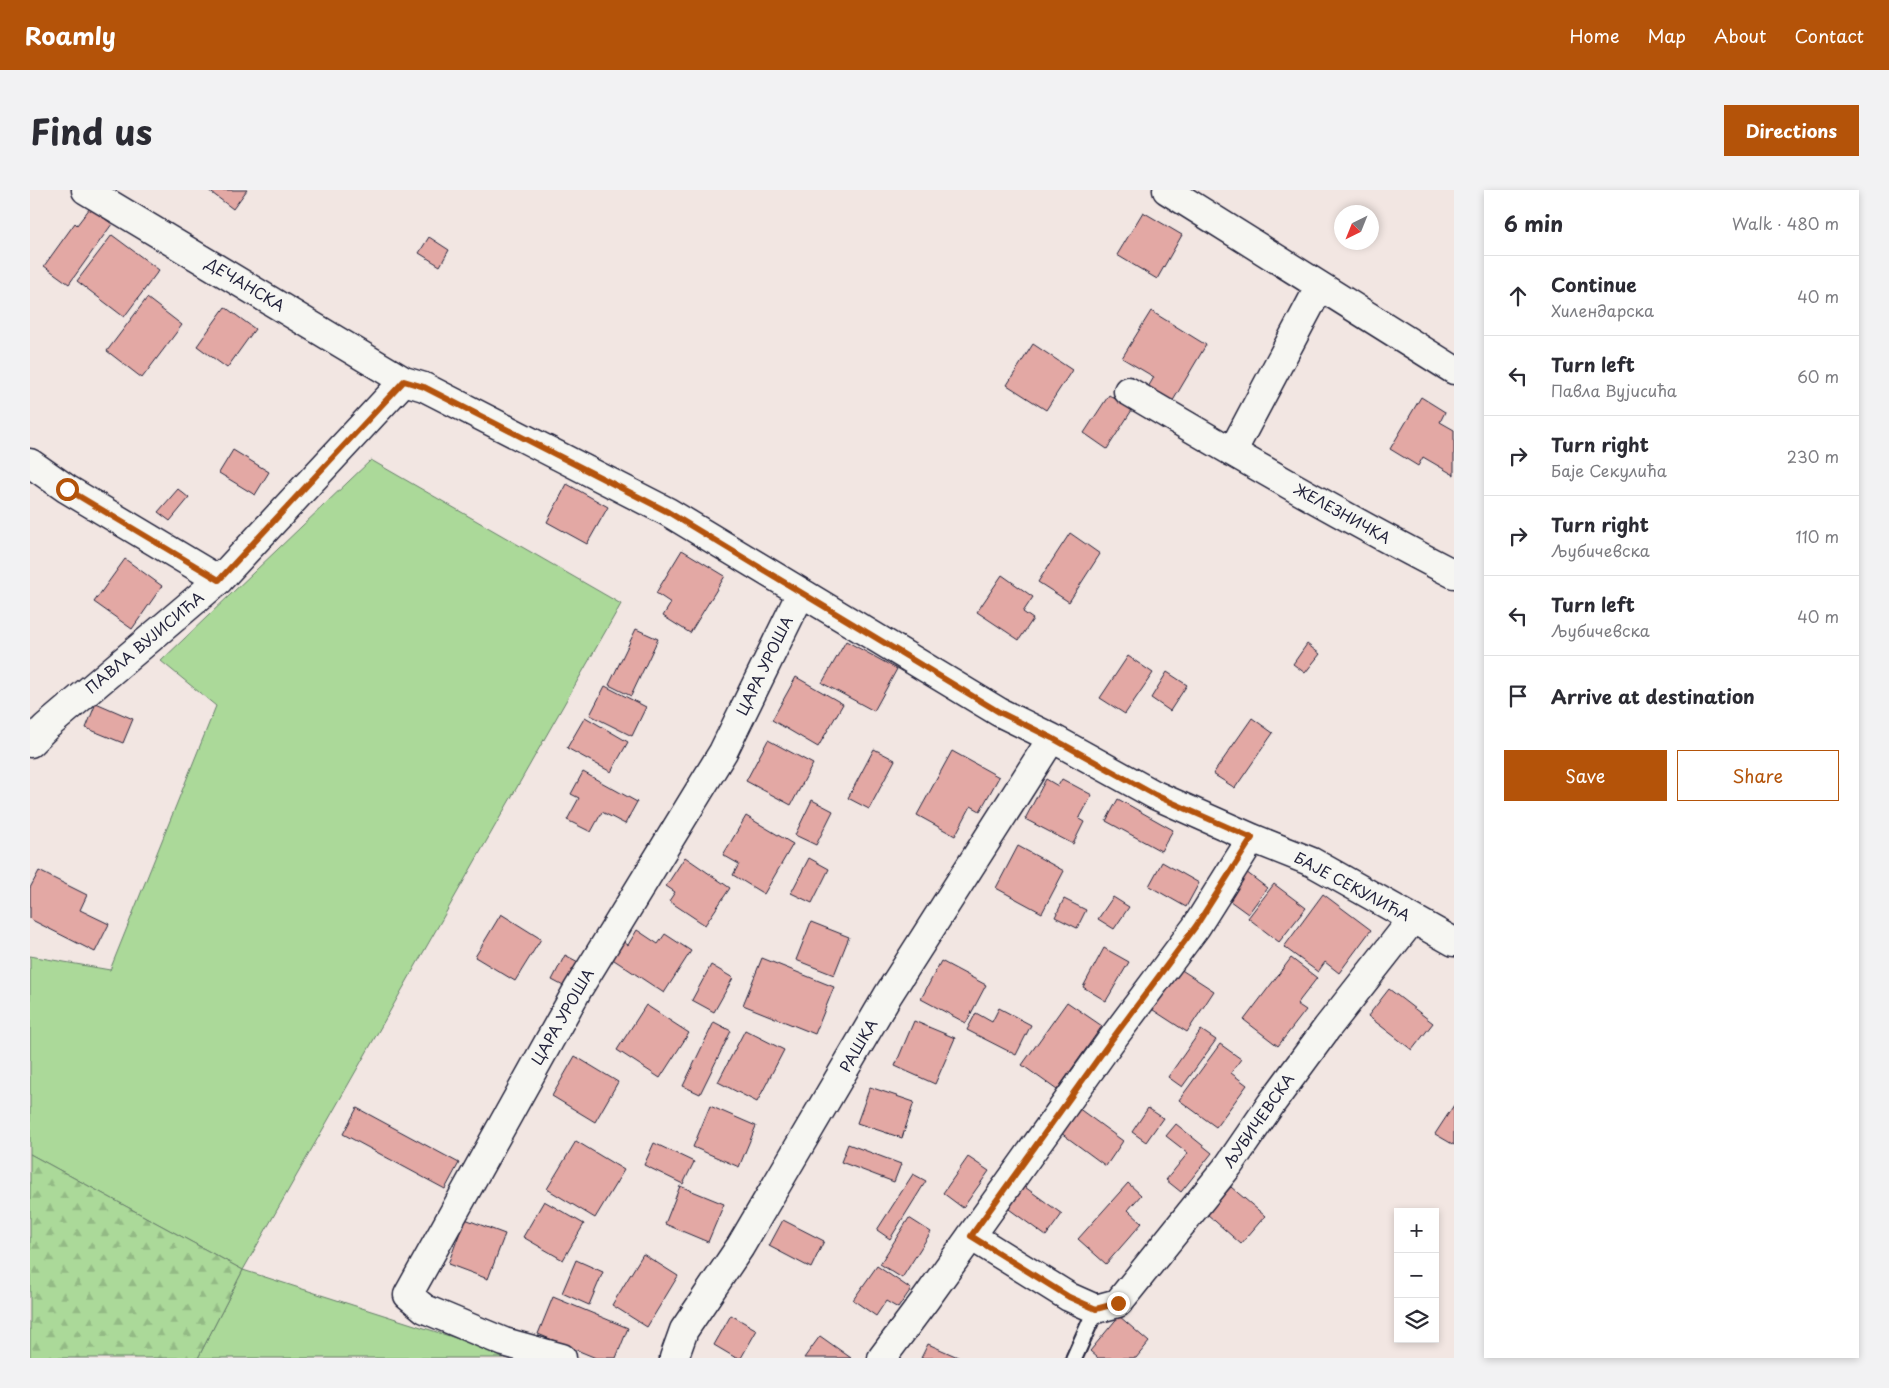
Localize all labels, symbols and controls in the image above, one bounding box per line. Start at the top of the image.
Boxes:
text: Roamly [25,17,116,53]
text: Home [1569,22,1619,49]
text: Map [1647,22,1686,49]
text: About [1714,22,1766,49]
text: Contact [1794,22,1864,49]
text: Find us [30,104,152,157]
button: Directions [1724,105,1859,156]
north arrow [1334,205,1379,250]
text: 6 min [1504,207,1563,239]
text: Walk · 480 m [1732,211,1839,235]
street label: ДЕЧАНСКА [201,250,290,316]
text: Continue [1551,270,1637,298]
icon: ahead [1504,282,1532,310]
text: 40 m [1797,284,1839,308]
text: Хилендарска [1551,298,1654,322]
text: Turn left [1551,350,1635,378]
icon: left [1504,362,1532,390]
text: 60 m [1797,364,1839,388]
text: Павла Вујисића [1551,378,1677,402]
text: Turn right [1551,430,1649,458]
icon: right [1504,442,1532,470]
text: 230 m [1787,444,1839,468]
text: Баје Секулића [1551,458,1667,482]
street label: ЖЕЛЕЗНИЧКА [1290,477,1395,549]
route start [56,478,79,501]
text: Turn right [1551,510,1649,538]
icon: right [1504,522,1532,550]
text: 110 m [1796,524,1839,548]
text: Љубичевска [1551,538,1650,562]
street label: ПАВЛА ВУЈИСИЋА [80,585,208,698]
text: Turn left [1551,590,1635,618]
icon: left [1504,602,1532,630]
text: 40 m [1797,604,1839,628]
street label: ЦАРА УРОША [730,612,798,719]
text: Љубичевска [1551,618,1650,642]
icon: arrive [1504,682,1532,710]
text: Arrive at destination [1551,682,1755,710]
button: Save [1504,750,1667,801]
button: Share [1677,750,1839,801]
street label: БАЈЕ СЕКУЛИЋА [1291,845,1415,926]
street label: ЦАРА УРОША [525,964,599,1069]
street label: РАШКА [833,1014,882,1076]
street label: ЉУБИЧЕВСКА [1217,1068,1299,1172]
map controls [1394,1208,1439,1343]
button: + [1394,1208,1439,1253]
button: − [1394,1253,1439,1298]
route end [1107,1292,1130,1315]
button: layers [1394,1298,1439,1343]

